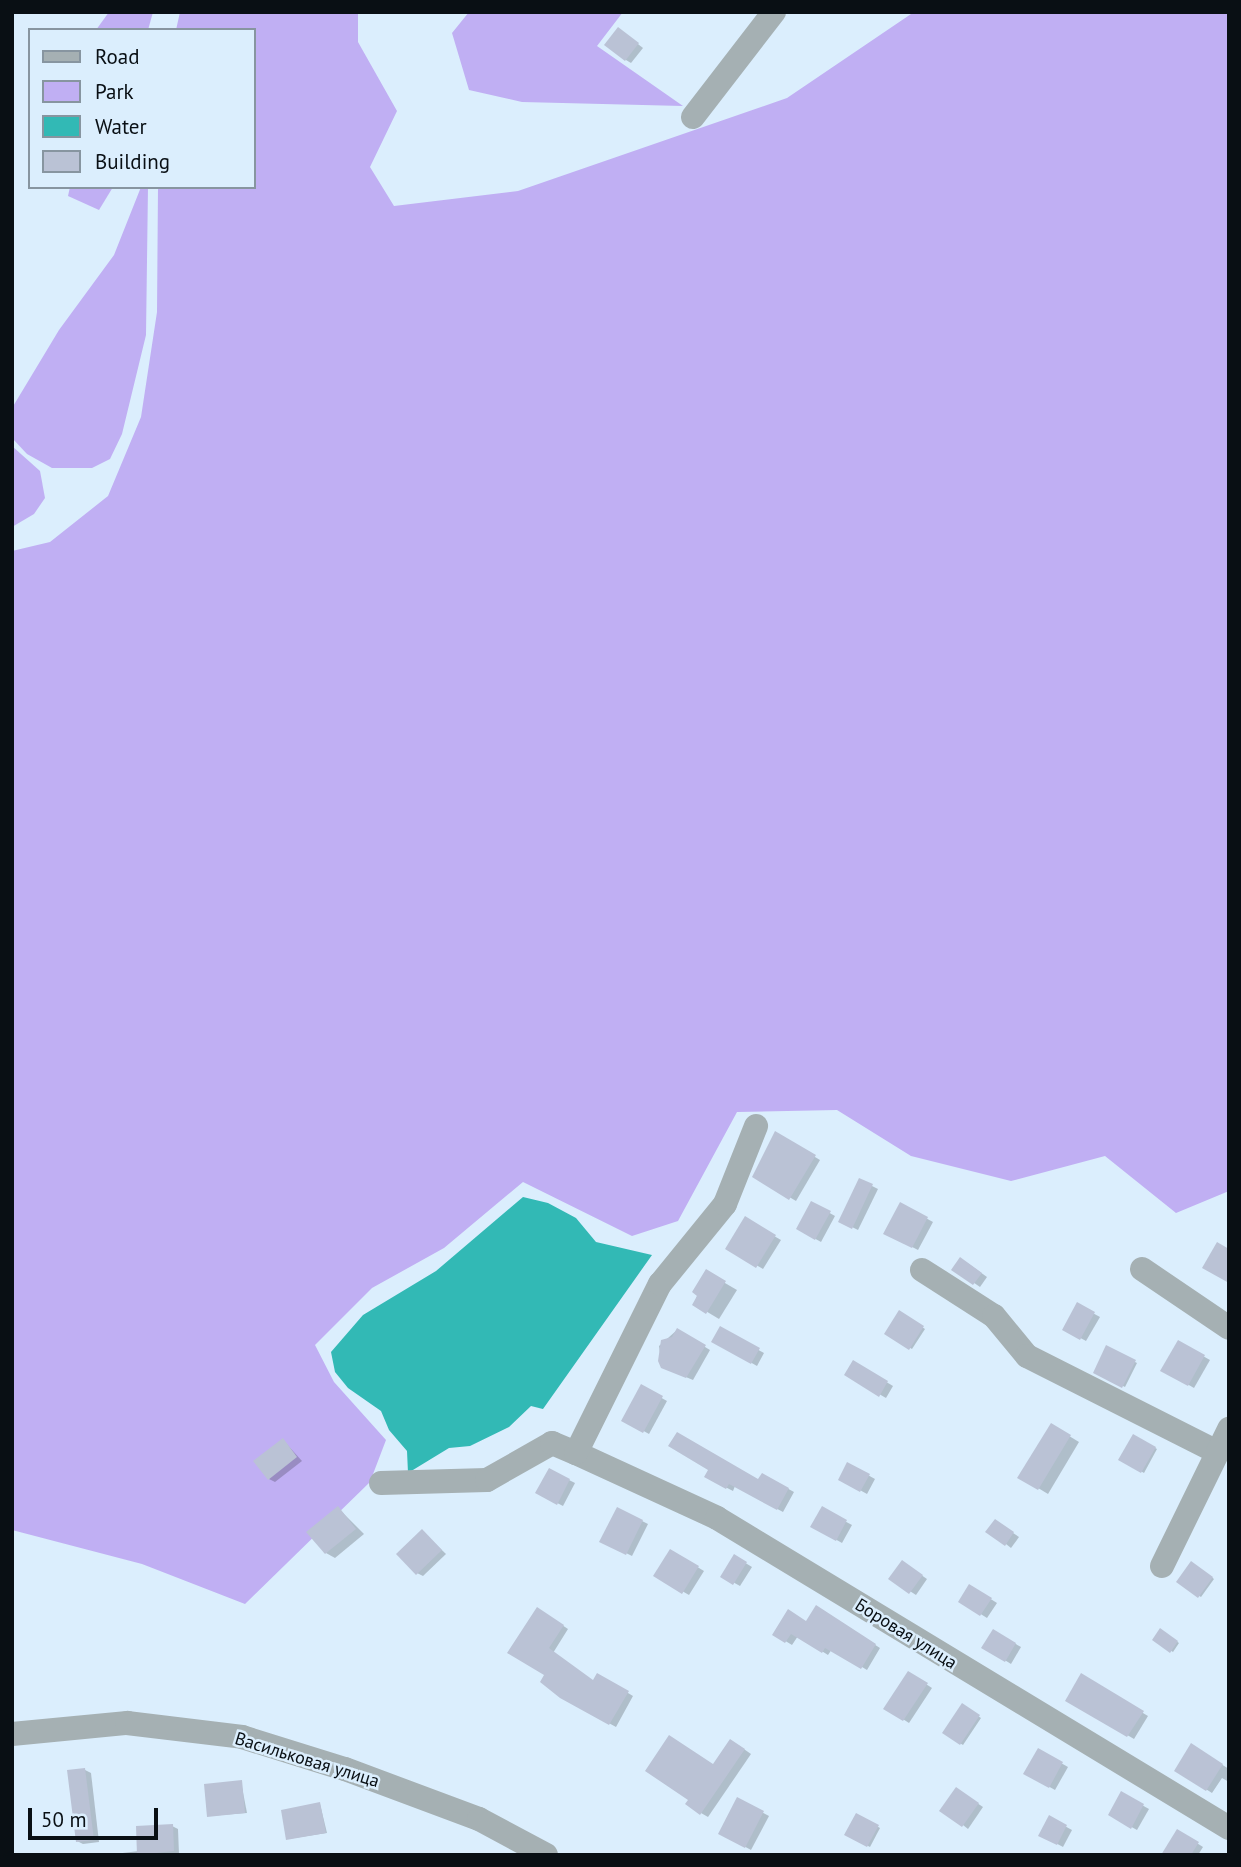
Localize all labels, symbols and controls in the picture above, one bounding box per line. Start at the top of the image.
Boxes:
legend [28,28,256,189]
text: Road [95,43,139,70]
text: Park [95,78,134,105]
text: Water [95,113,147,140]
text: Building [95,148,170,175]
street label: Боровая улица [851,1594,961,1674]
street label: Васильковая улица [232,1728,382,1792]
scale bar [32,1794,161,1838]
text: 50 m [41,1806,87,1833]

